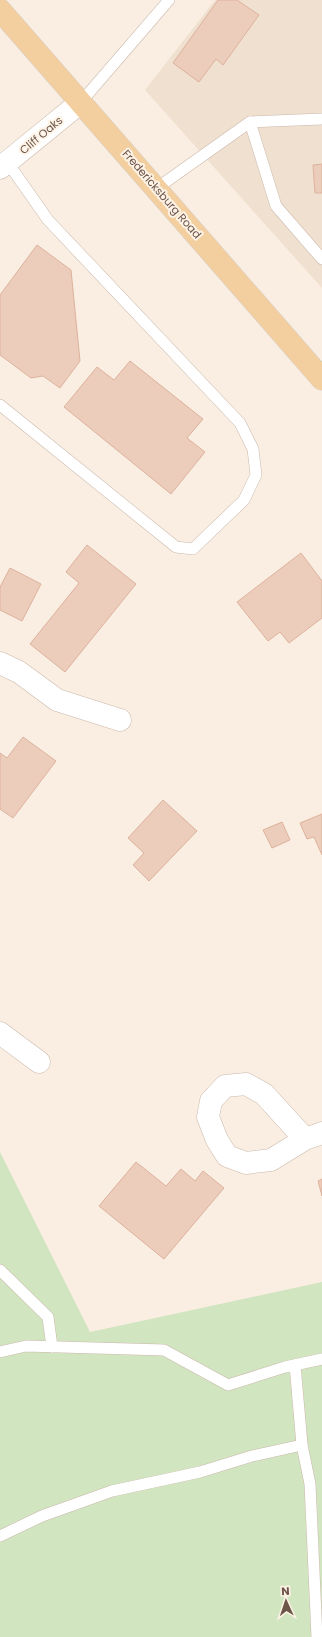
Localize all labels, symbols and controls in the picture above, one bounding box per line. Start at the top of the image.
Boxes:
street label: Cliff Oaks [16,112,66,158]
street label: Fredericksburg Road [119,146,205,242]
north arrow [266,1581,306,1621]
text: N [281,1583,290,1599]

